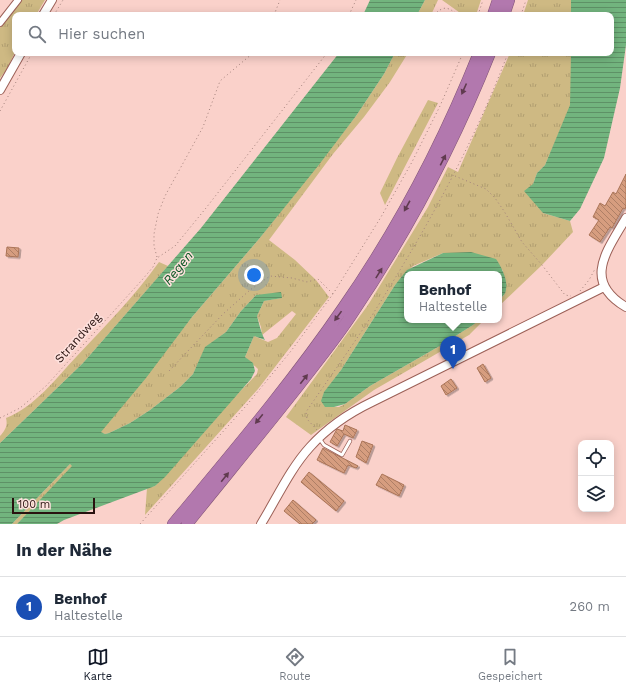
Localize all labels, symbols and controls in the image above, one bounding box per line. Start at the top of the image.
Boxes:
search box [12,12,614,56]
icon: search [26,23,48,45]
text: Hier suchen [58,25,145,43]
one-way arrow [461,84,467,95]
one-way arrow [439,154,446,166]
one-way arrow [403,200,410,212]
water label: Regen [160,248,196,288]
your location [244,265,264,285]
one-way arrow [375,267,382,279]
popup [404,271,502,323]
text: Benhof [419,281,471,299]
text: Haltestelle [419,299,487,314]
street label: Strandweg [52,310,104,366]
one-way arrow [334,311,342,321]
pin: 1 [440,336,466,369]
one-way arrow [299,374,308,385]
one-way arrow [254,414,263,424]
map controls [578,440,614,512]
button: locate [578,440,614,476]
one-way arrow [220,472,229,483]
button: layers [578,476,614,512]
scale bar [12,496,95,515]
text: 100 m [18,498,50,511]
text: In der Nähe [16,540,112,560]
text: Benhof [54,590,107,608]
text: 1 [26,599,32,614]
text: 260 m [570,599,610,614]
text: Haltestelle [54,608,123,623]
tab: Karte [84,646,112,683]
tab: Route [279,646,311,683]
tab: Gespeichert [478,646,542,683]

